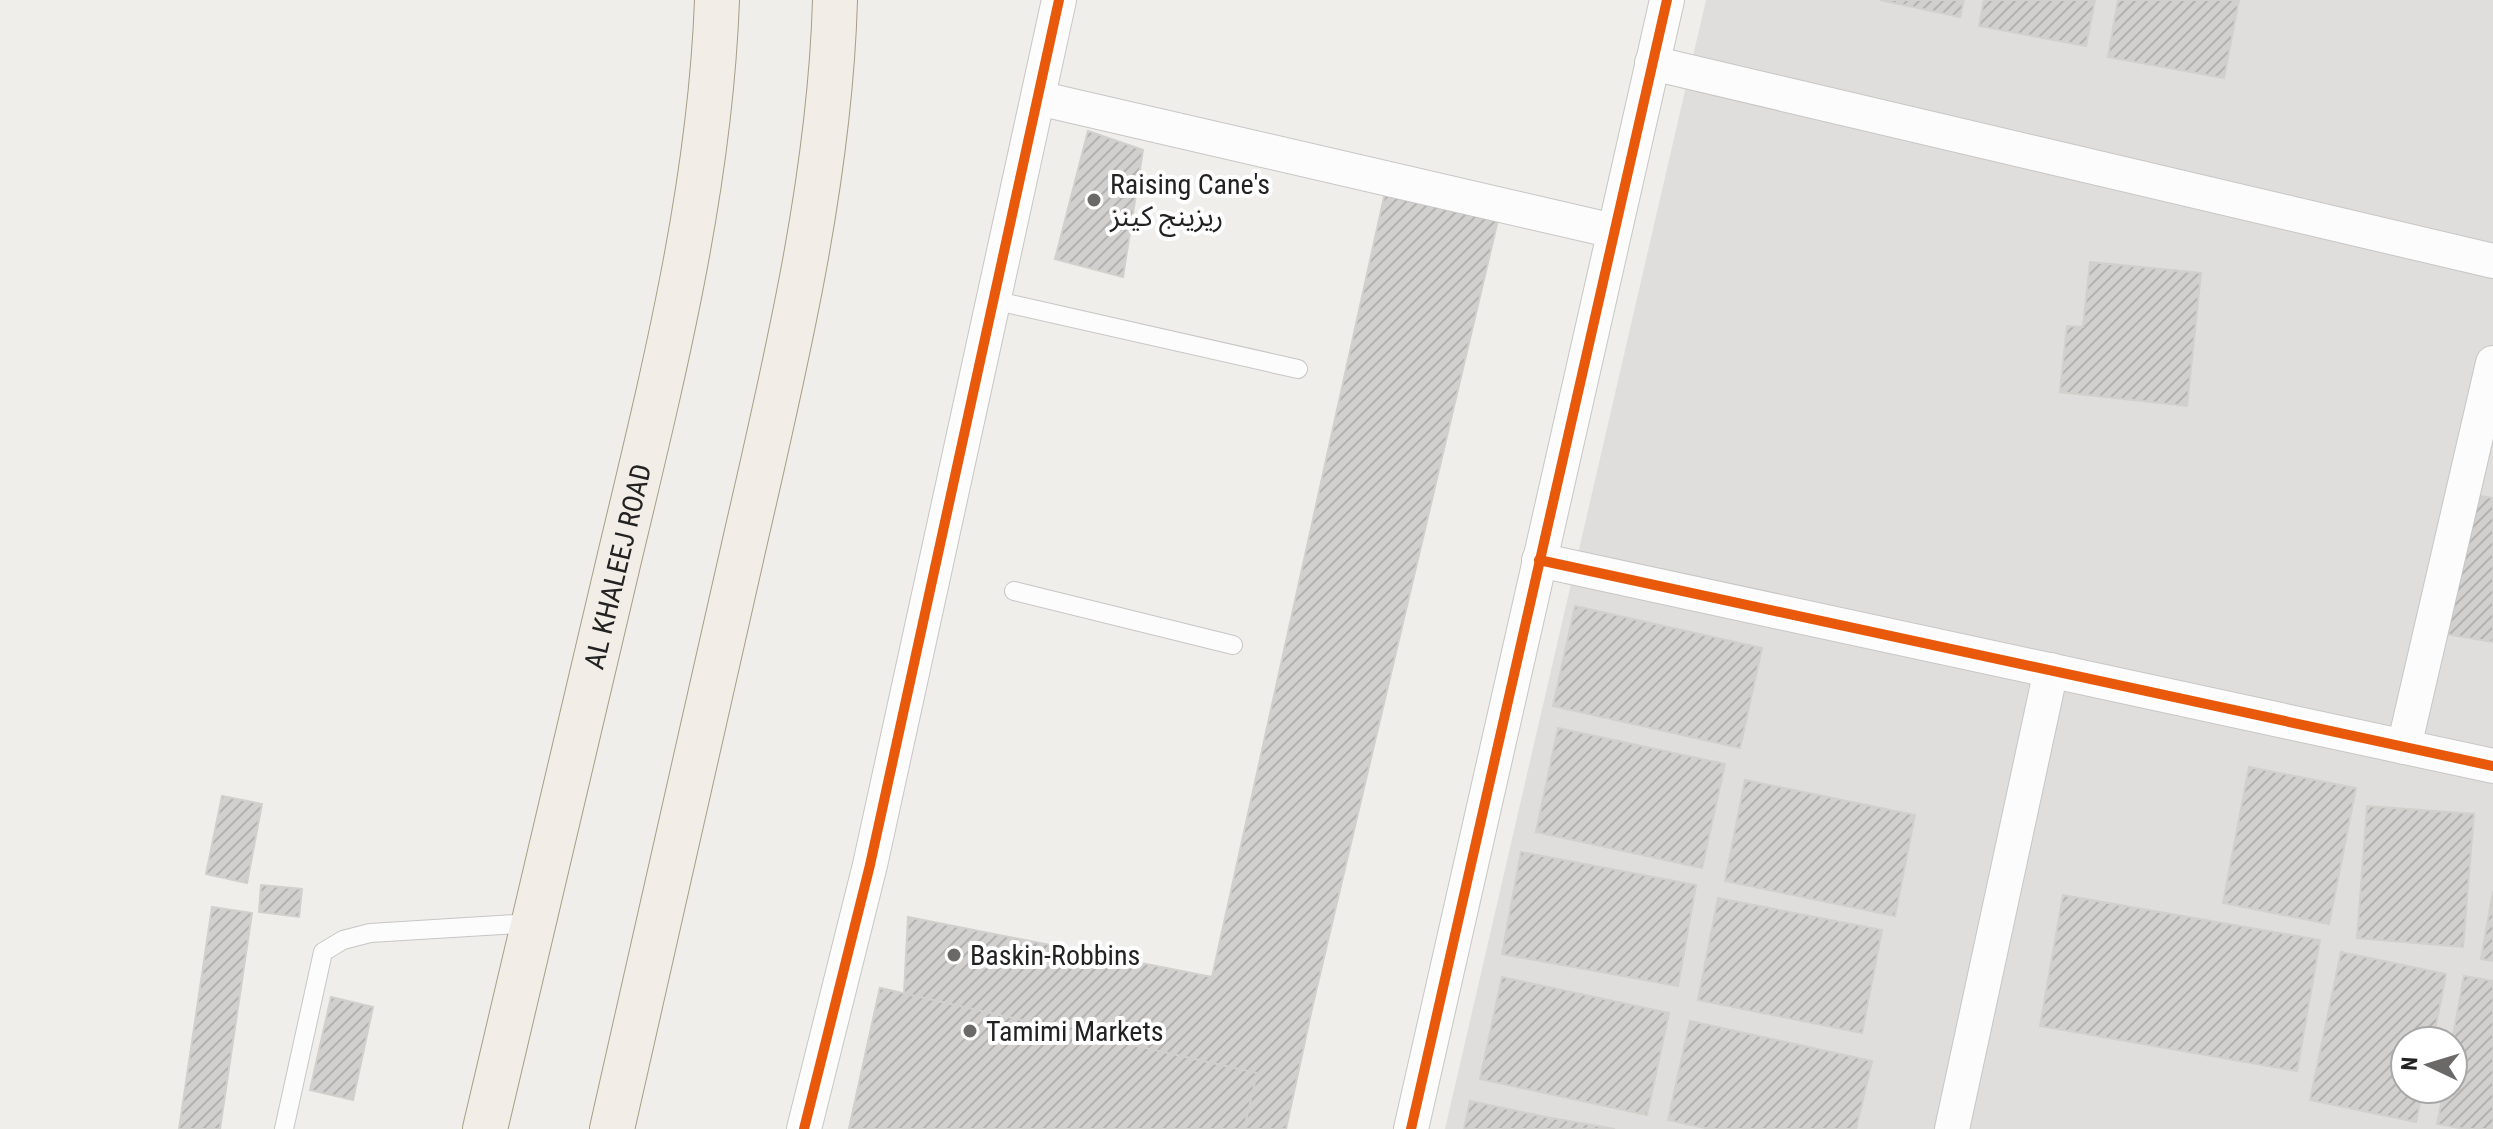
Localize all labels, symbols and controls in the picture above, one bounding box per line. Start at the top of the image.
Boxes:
place label: Raising Cane's ريزينج كينز [1109,168,1270,237]
marker: Raising Cane's ريزينج كينز [1085,191,1103,209]
street label: AL KHALEEJ ROAD [577,461,658,672]
place label: Baskin-Robbins [970,939,1140,972]
marker: Baskin-Robbins [945,946,963,964]
place label: Tamimi Markets [986,1015,1164,1048]
marker: Tamimi Markets [961,1022,979,1040]
north arrow [2389,1025,2469,1105]
text: N [2397,1056,2422,1071]

